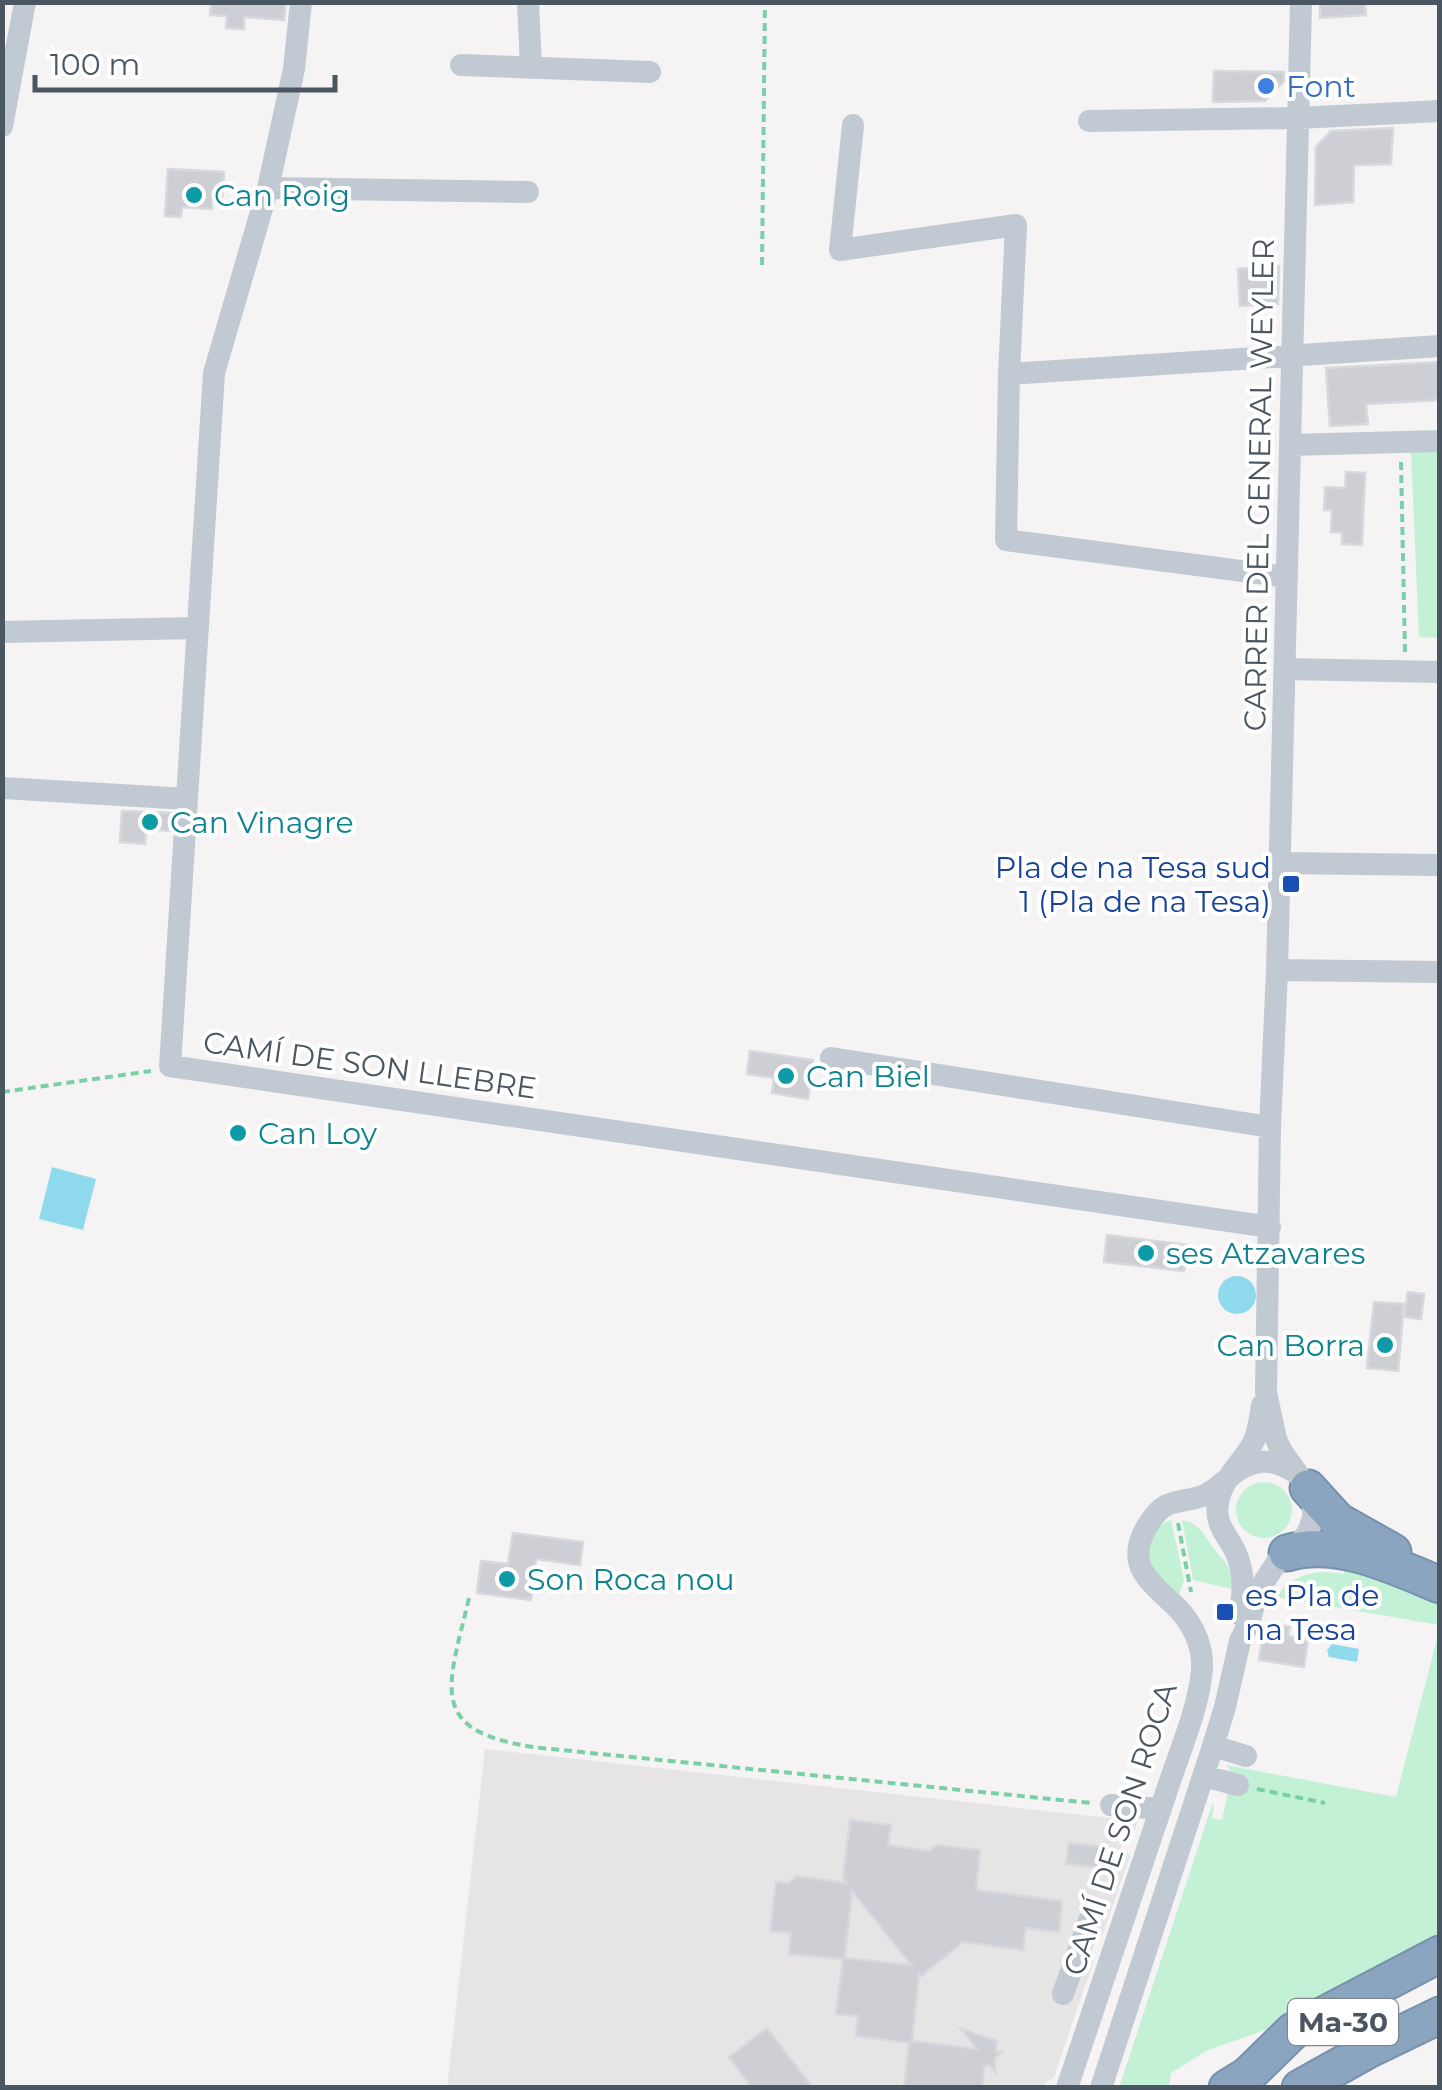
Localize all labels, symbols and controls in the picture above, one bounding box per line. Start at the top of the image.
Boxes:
scale bar [35,30,335,92]
text: 100 m [50,46,140,83]
place label: Font [1286,68,1356,105]
marker: Font [1255,75,1277,97]
place label: Can Roig [214,177,350,214]
marker: Can Roig [183,184,205,206]
street label: CARRER DEL GENERAL WEYLER [1236,238,1282,732]
place label: Can Vinagre [170,804,354,841]
marker: Can Vinagre [139,811,161,833]
place label: Pla de na Tesa sud 1 (Pla de na Tesa) [995,849,1271,920]
marker: Pla de na Tesa sud 1 (Pla de na Tesa) [1280,873,1302,895]
street label: CAMÍ DE SON LLEBRE [201,1023,539,1107]
place label: Can Biel [806,1058,930,1095]
marker: Can Biel [775,1065,797,1087]
place label: Can Loy [258,1115,378,1152]
marker: Can Loy [227,1122,249,1144]
place label: ses Atzavares [1166,1235,1365,1272]
marker: ses Atzavares [1135,1242,1157,1264]
place label: Can Borra [1216,1327,1365,1364]
marker: Can Borra [1374,1334,1396,1356]
place label: Son Roca nou [527,1561,735,1598]
marker: Son Roca nou [496,1568,518,1590]
place label: es Pla de na Tesa [1245,1577,1379,1648]
marker: es Pla de na Tesa [1214,1601,1236,1623]
street label: CAMÍ DE SON ROCA [1055,1678,1185,1980]
road number: Ma-30 [1288,1999,1398,2045]

